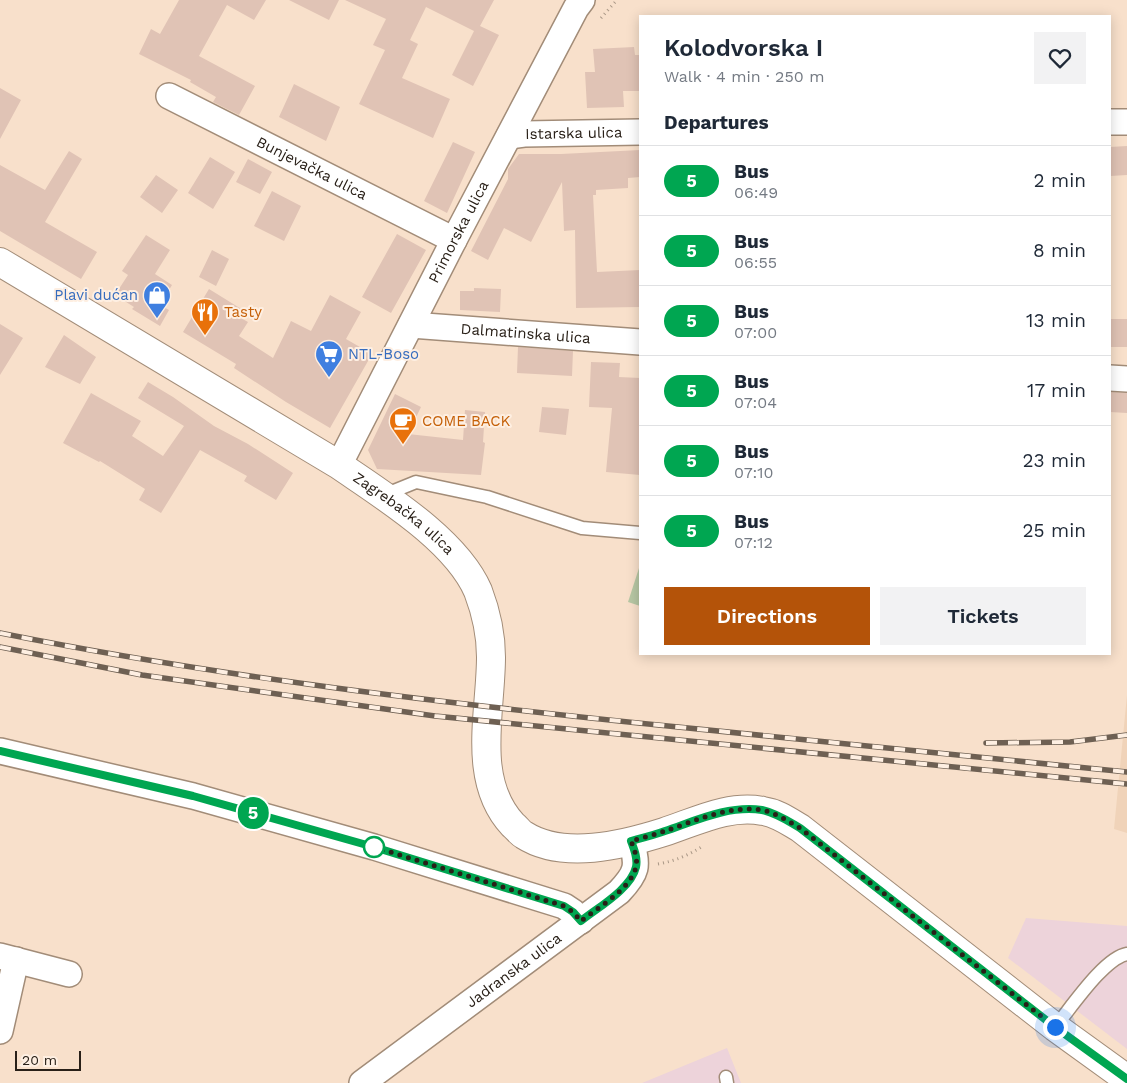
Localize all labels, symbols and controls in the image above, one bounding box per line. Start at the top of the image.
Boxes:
button: heart [1034,32,1086,84]
text: Kolodvorska I [664,34,823,62]
text: Walk · 4 min · 250 m [664,67,824,86]
text: Departures [664,111,769,134]
street label: Istarska ulica [525,123,623,143]
street label: Bunjevačka ulica [253,133,371,204]
text: Bus [734,160,769,183]
text: 2 min [1034,169,1086,192]
text: 5 [686,170,697,191]
street label: Primorska ulica [425,177,493,286]
text: 06:49 [734,183,778,202]
text: Bus [734,230,769,253]
text: 8 min [1033,239,1086,262]
text: 5 [686,240,697,261]
text: 06:55 [734,253,777,272]
shop icon: Plavi dućan [142,280,172,319]
place label: Plavi dućan [54,286,138,304]
restaurant icon: Tasty [190,297,220,336]
text: Bus [734,300,769,323]
place label: Tasty [224,303,262,321]
text: 13 min [1026,309,1086,332]
text: 5 [686,310,697,331]
street label: Dalmatinska ulica [460,320,592,347]
text: 07:00 [734,323,777,342]
supermarket icon: NTL-Boso [314,339,344,378]
place label: NTL-Boso [348,345,419,363]
text: Bus [734,370,769,393]
text: 17 min [1027,379,1086,402]
text: 5 [686,380,697,401]
text: 07:04 [734,393,777,412]
cafe icon: COME BACK [388,406,418,445]
place label: COME BACK [422,412,511,430]
text: Bus [734,440,769,463]
text: 23 min [1022,449,1086,472]
text: 5 [686,450,697,471]
text: 07:10 [734,463,774,482]
street label: Zagrebačka ulica [350,468,458,559]
text: Bus [734,510,769,533]
text: 25 min [1022,519,1086,542]
text: 5 [686,520,697,541]
text: 07:12 [734,533,773,552]
button: Directions [664,587,870,645]
button: Tickets [880,587,1086,645]
line badge: 5 [237,797,269,829]
text: 5 [248,802,258,823]
unlabelled marker [363,836,385,858]
street label: Jadranska ulica [463,929,565,1012]
your location [1043,1015,1068,1040]
scale bar [15,1048,81,1071]
text: 20 m [22,1052,57,1068]

